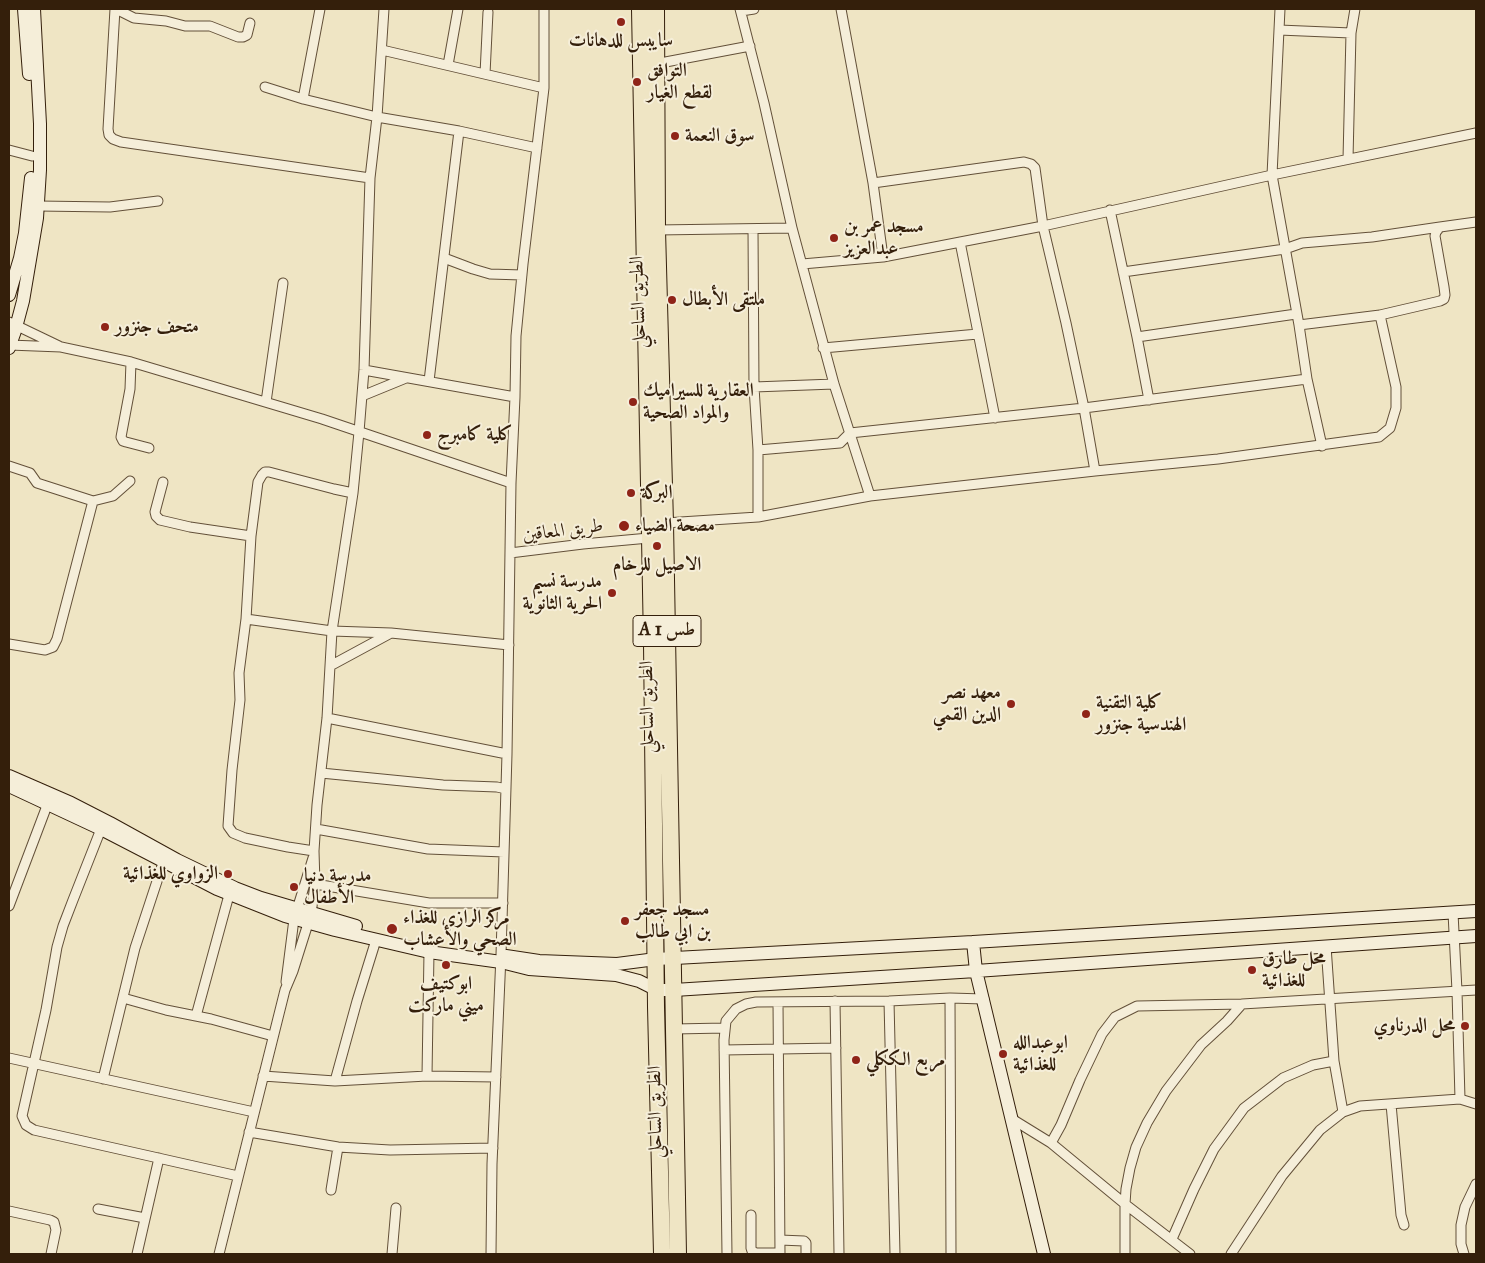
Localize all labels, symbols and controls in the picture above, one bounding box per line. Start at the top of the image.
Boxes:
marker: سايبس للدهانات [615,16,627,28]
place label: سايبس للدهانات [569,30,673,52]
place label: التوافق لقطع الغيار [647,60,712,104]
marker: التوافق لقطع الغيار [631,76,643,88]
place label: سوق النعمة [685,125,755,147]
marker: سوق النعمة [669,130,681,142]
place label: مسجد عمر بن عبدالعزيز [844,216,924,260]
marker: مسجد عمر بن عبدالعزيز [828,232,840,244]
street label: الطريق الساحلي [626,255,652,349]
place label: ملتقى الأبطال [682,289,765,311]
marker: ملتقى الأبطال [666,294,678,306]
place label: متحف جنزور [115,316,199,338]
marker: متحف جنزور [99,321,111,333]
place label: العقارية للسيراميك والمواد الصحية [643,380,754,424]
marker: العقارية للسيراميك والمواد الصحية [627,396,639,408]
place label: كلية كامبرج [437,424,513,446]
marker: كلية كامبرج [421,429,433,441]
place label: البركة [641,482,673,504]
marker: البركة [625,487,637,499]
street label: طريق المعاقين [521,515,605,547]
place label: مصحة الضياء [635,515,715,537]
marker: مصحة الضياء [617,519,631,533]
marker: الاصيل للرخام [651,540,663,552]
place label: الاصيل للرخام [613,554,701,576]
place label: مدرسة نسيم الحرية الثانوية [522,571,602,615]
marker: مدرسة نسيم الحرية الثانوية [606,587,618,599]
road number: A 1 طس [633,616,701,646]
street label: الطريق الساحلي [636,660,660,754]
place label: معهد نصر الدين القمي [933,682,1001,726]
place label: كلية التقنية الهندسية جنزور [1096,692,1186,736]
marker: معهد نصر الدين القمي [1005,698,1017,710]
marker: كلية التقنية الهندسية جنزور [1080,708,1092,720]
place label: الزواوي للغذائية [123,863,218,885]
place label: مدرسة دنيا الأطفال [304,865,371,909]
marker: الزواوي للغذائية [222,868,234,880]
marker: مدرسة دنيا الأطفال [288,881,300,893]
place label: مسجد جعفر بن ابي طالب [635,899,711,943]
place label: مركز الرازي للغذاء الصحي والأعشاب [403,907,517,951]
marker: مسجد جعفر بن ابي طالب [619,915,631,927]
marker: مركز الرازي للغذاء الصحي والأعشاب [385,922,399,936]
place label: محل طارق للغذائية [1262,948,1326,992]
marker: ابوكتيف ميني ماركت [440,959,452,971]
marker: محل طارق للغذائية [1246,964,1258,976]
place label: ابوكتيف ميني ماركت [408,973,484,1017]
place label: محل الدرناوي [1373,1015,1455,1037]
marker: محل الدرناوي [1459,1020,1471,1032]
place label: ابوعبدالله للغذائية [1013,1032,1068,1076]
marker: ابوعبدالله للغذائية [997,1048,1009,1060]
place label: مربع الككلي [866,1049,945,1071]
marker: مربع الككلي [850,1054,862,1066]
street label: الطريق الساحلي [644,1065,668,1159]

